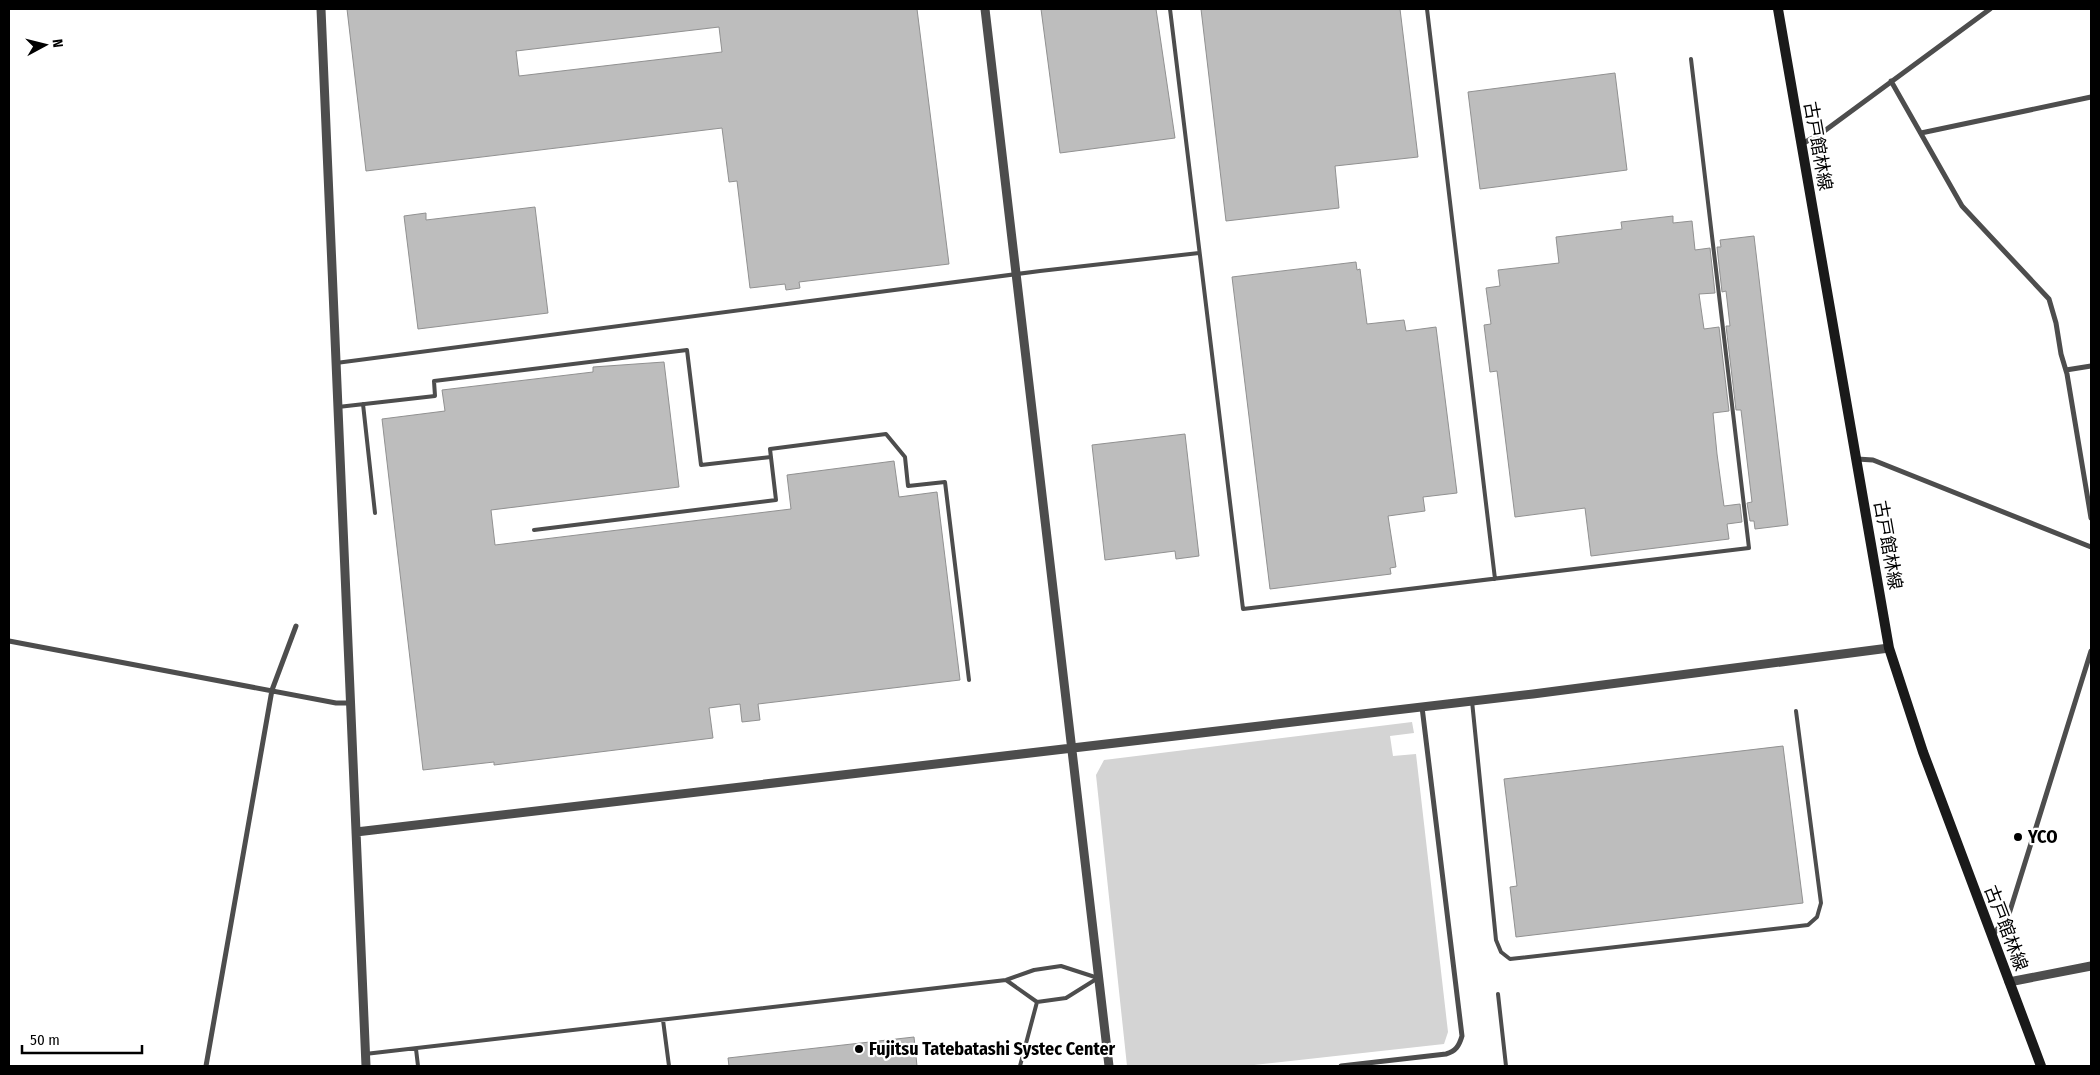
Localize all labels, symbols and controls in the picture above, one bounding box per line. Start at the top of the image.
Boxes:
north arrow [20,20,70,70]
text: N [48,38,66,49]
street label: 古戸館林線 [1799,100,1837,192]
street label: 古戸館林線 [1869,499,1907,591]
place label: YCO [2027,826,2058,848]
marker: YCO [2012,831,2024,843]
street label: 古戸館林線 [1980,882,2032,974]
scale bar [22,1022,142,1054]
text: 50 m [30,1031,60,1049]
place label: Fujitsu Tatebatashi Systec Center [869,1038,1116,1060]
marker: Fujitsu Tatebatashi Systec Center [853,1043,865,1055]

